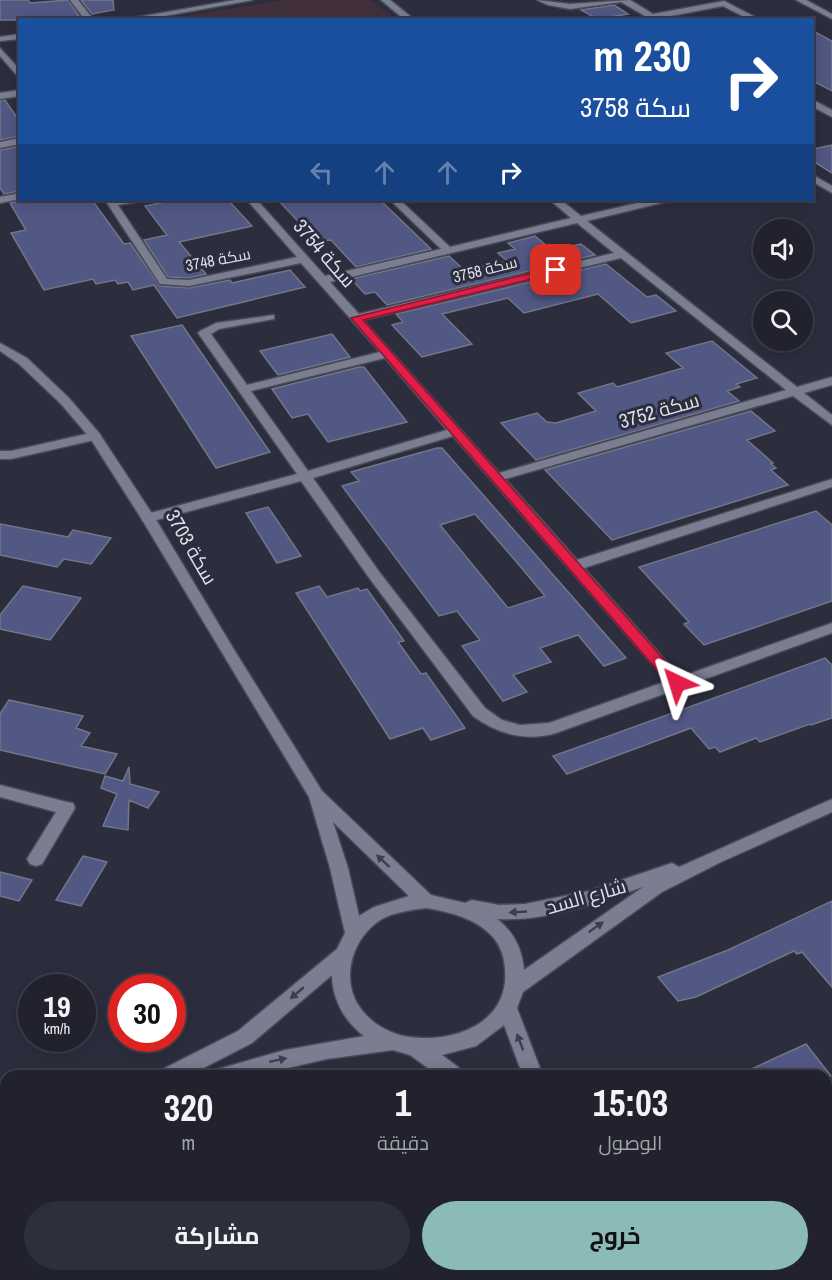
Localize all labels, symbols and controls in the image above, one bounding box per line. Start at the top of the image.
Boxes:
text: 230 m [593,28,691,84]
icon: right [712,42,790,120]
text: سكة 3758 [580,89,691,125]
icon: left [305,156,338,189]
icon: ahead [368,156,401,189]
icon: ahead [431,156,464,189]
icon: right [494,156,527,189]
street label: سكة 3754 [288,213,362,293]
map controls [753,219,813,351]
button: sound [753,219,813,279]
street label: سكة 3748 [184,242,252,276]
pin [530,244,581,295]
street label: سكة 3758 [450,250,520,288]
icon: arrive [539,253,572,286]
button: search [753,291,813,351]
street label: سكة 3752 [616,386,702,434]
street label: سكة 3703 [160,505,224,589]
position arrow [645,651,709,715]
one-way arrow [376,854,391,868]
street label: شارع السد [543,872,629,921]
one-way arrow [508,907,527,916]
one-way arrow [588,921,604,933]
speed limit sign: 30 [108,974,186,1052]
text: 19 [43,986,71,1026]
one-way arrow [290,986,305,999]
text: km/h [44,1018,70,1039]
one-way arrow [515,1033,524,1051]
one-way arrow [269,1055,288,1064]
text: 1 [395,1079,411,1127]
text: 15:03 [593,1079,668,1127]
text: 320 [164,1084,213,1132]
text: m [182,1129,195,1156]
text: دقيقة [377,1129,429,1156]
text: الوصول [599,1129,662,1156]
button: مشاركة [24,1201,410,1270]
button: خروج [422,1201,808,1270]

